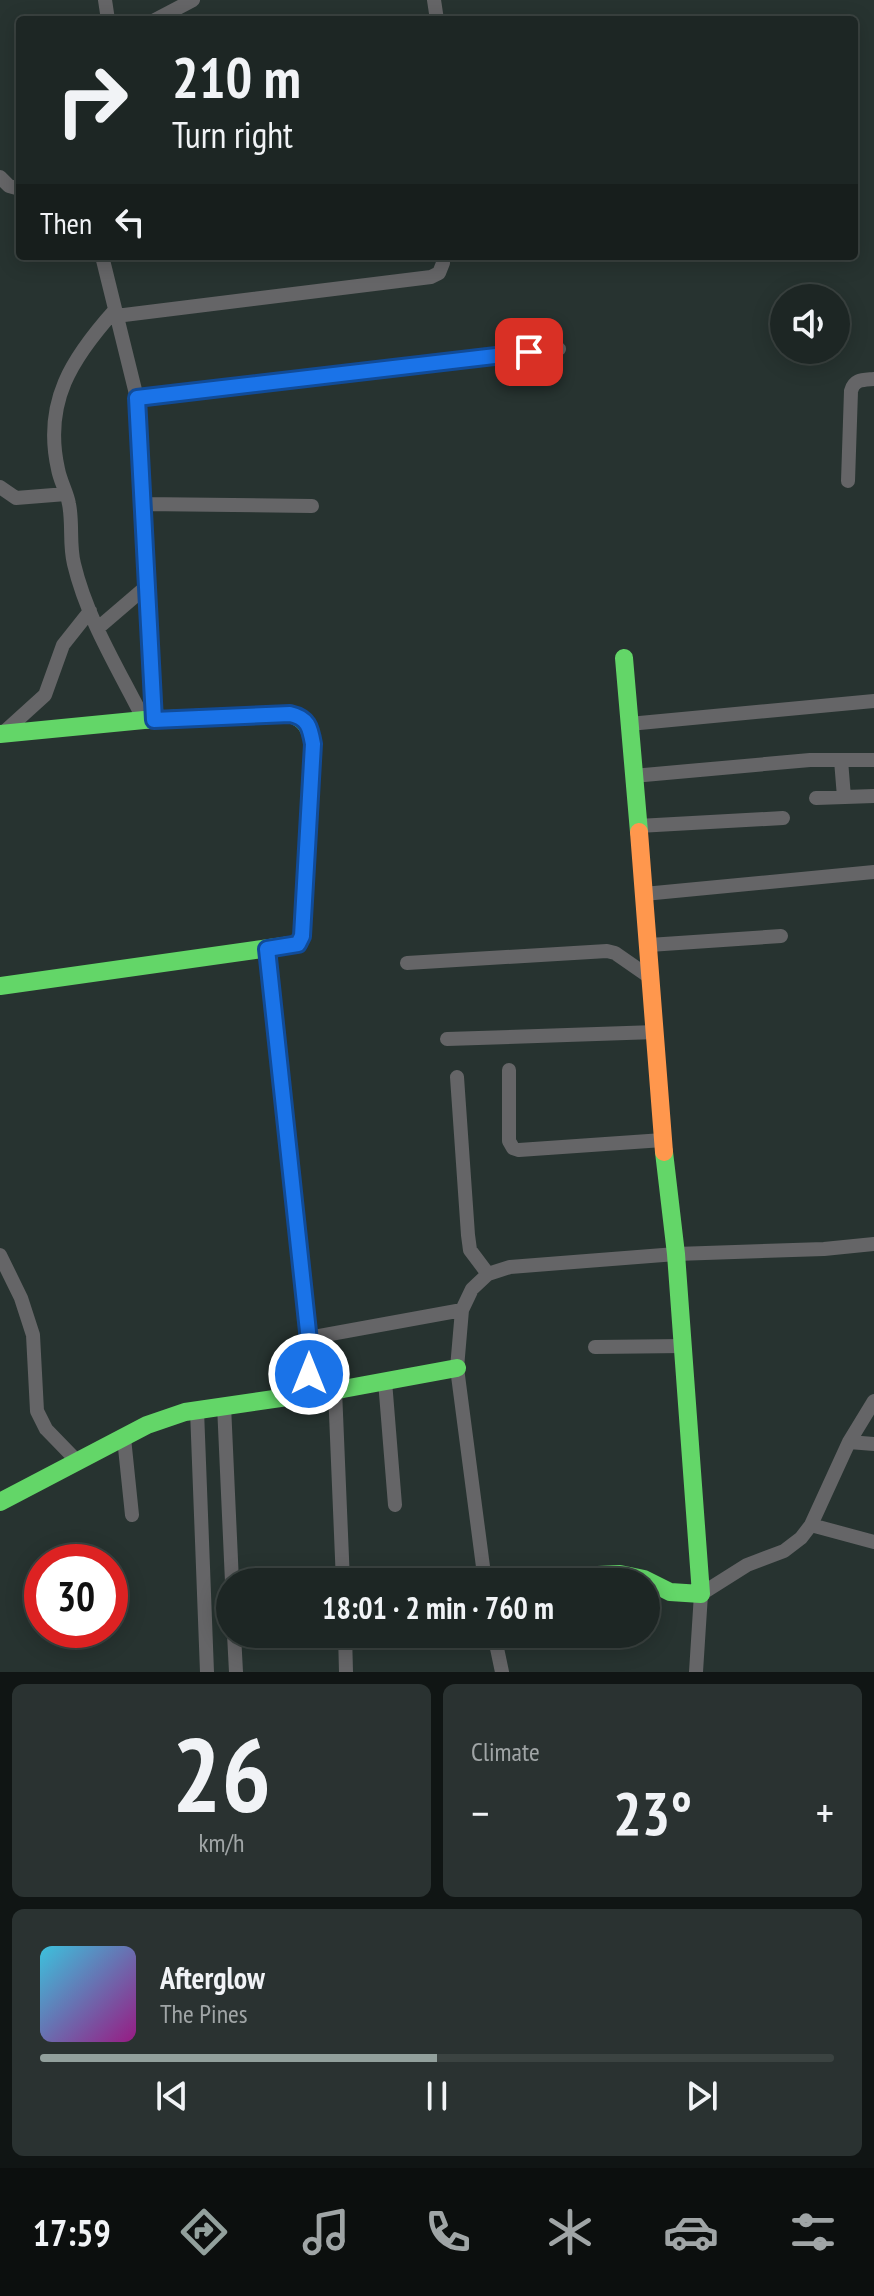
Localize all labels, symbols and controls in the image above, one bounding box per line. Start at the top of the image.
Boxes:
text: 210 m [172,41,301,113]
icon: right [40,48,144,152]
text: Turn right [172,111,293,158]
icon: left [108,200,152,244]
text: Then [40,203,92,242]
map controls [770,284,850,364]
button: sound [770,284,850,364]
pin [495,318,563,386]
icon: arrive [507,330,551,374]
position arrow [267,1332,351,1416]
speed limit sign: 30 [24,1544,128,1648]
text: 18:01 · 2 min · 760 m [322,1588,554,1627]
text: 26 [172,1706,271,1841]
text: Climate [471,1735,540,1768]
text: 23° [613,1774,692,1852]
text: − [471,1784,489,1841]
text: + [816,1784,834,1841]
text: km/h [198,1826,245,1859]
text: Afterglow [160,1958,265,1997]
text: The Pines [160,1997,248,2030]
icon: previous [150,2074,194,2118]
icon: pause [415,2074,459,2118]
icon: next [680,2074,724,2118]
icon: directions [176,2204,232,2260]
icon: music [298,2204,354,2260]
icon: phone [420,2204,476,2260]
icon: climate [542,2204,598,2260]
icon: car [663,2204,719,2260]
icon: filters [785,2204,841,2260]
text: 17:59 [33,2209,111,2256]

